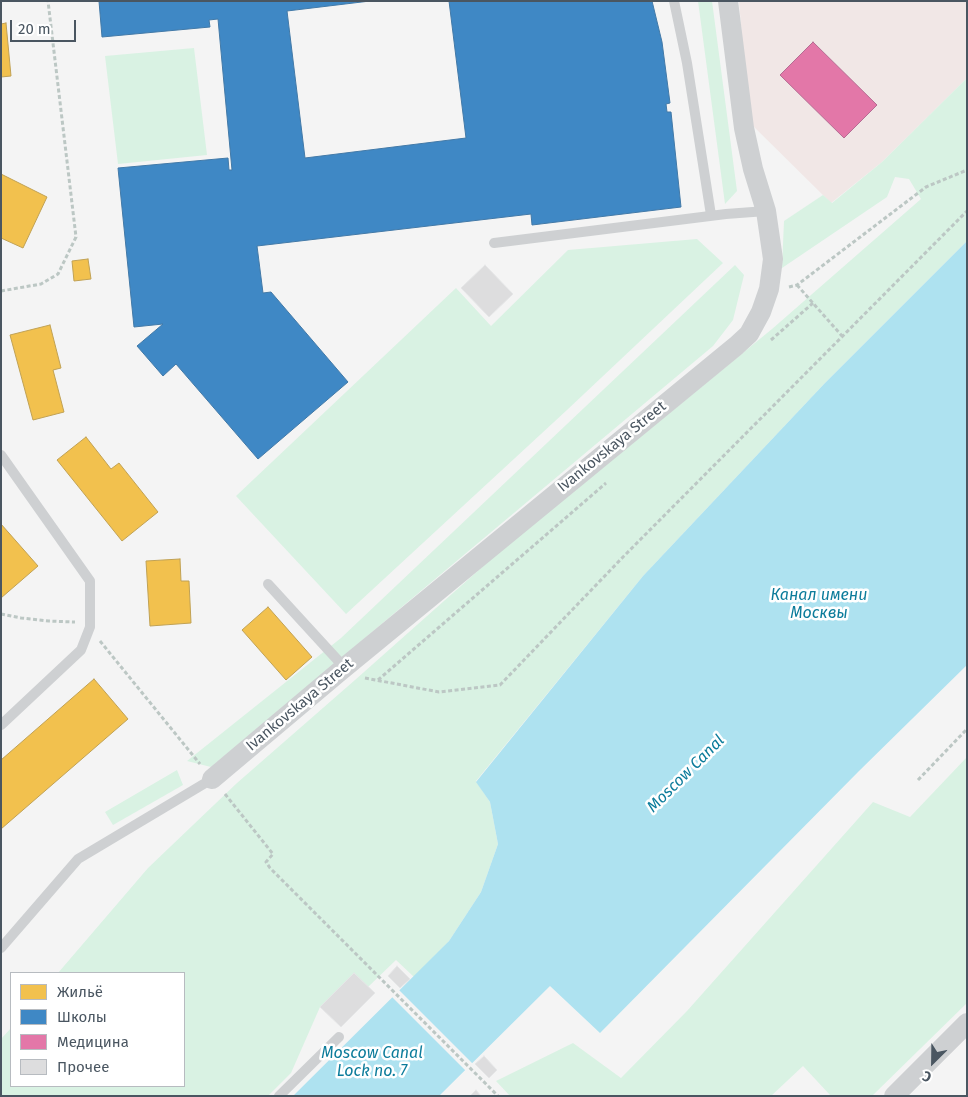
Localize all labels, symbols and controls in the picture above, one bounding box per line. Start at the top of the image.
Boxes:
scale bar [12,10,79,42]
text: 20 m [18,20,51,38]
street label: Ivankovskaya Street [554,398,670,496]
water label: Канал имени Москвы [771,586,867,624]
street label: Ivankovskaya Street [243,655,357,755]
water label: Moscow Canal [643,731,729,817]
legend [10,972,185,1087]
text: Жильё [57,983,103,1001]
text: Школы [57,1008,107,1026]
text: Медицина [57,1033,129,1051]
north arrow [908,1037,958,1087]
water label: Moscow Canal Lock no. 7 [321,1044,423,1082]
text: Прочее [57,1058,109,1076]
text: С [920,1067,934,1086]

